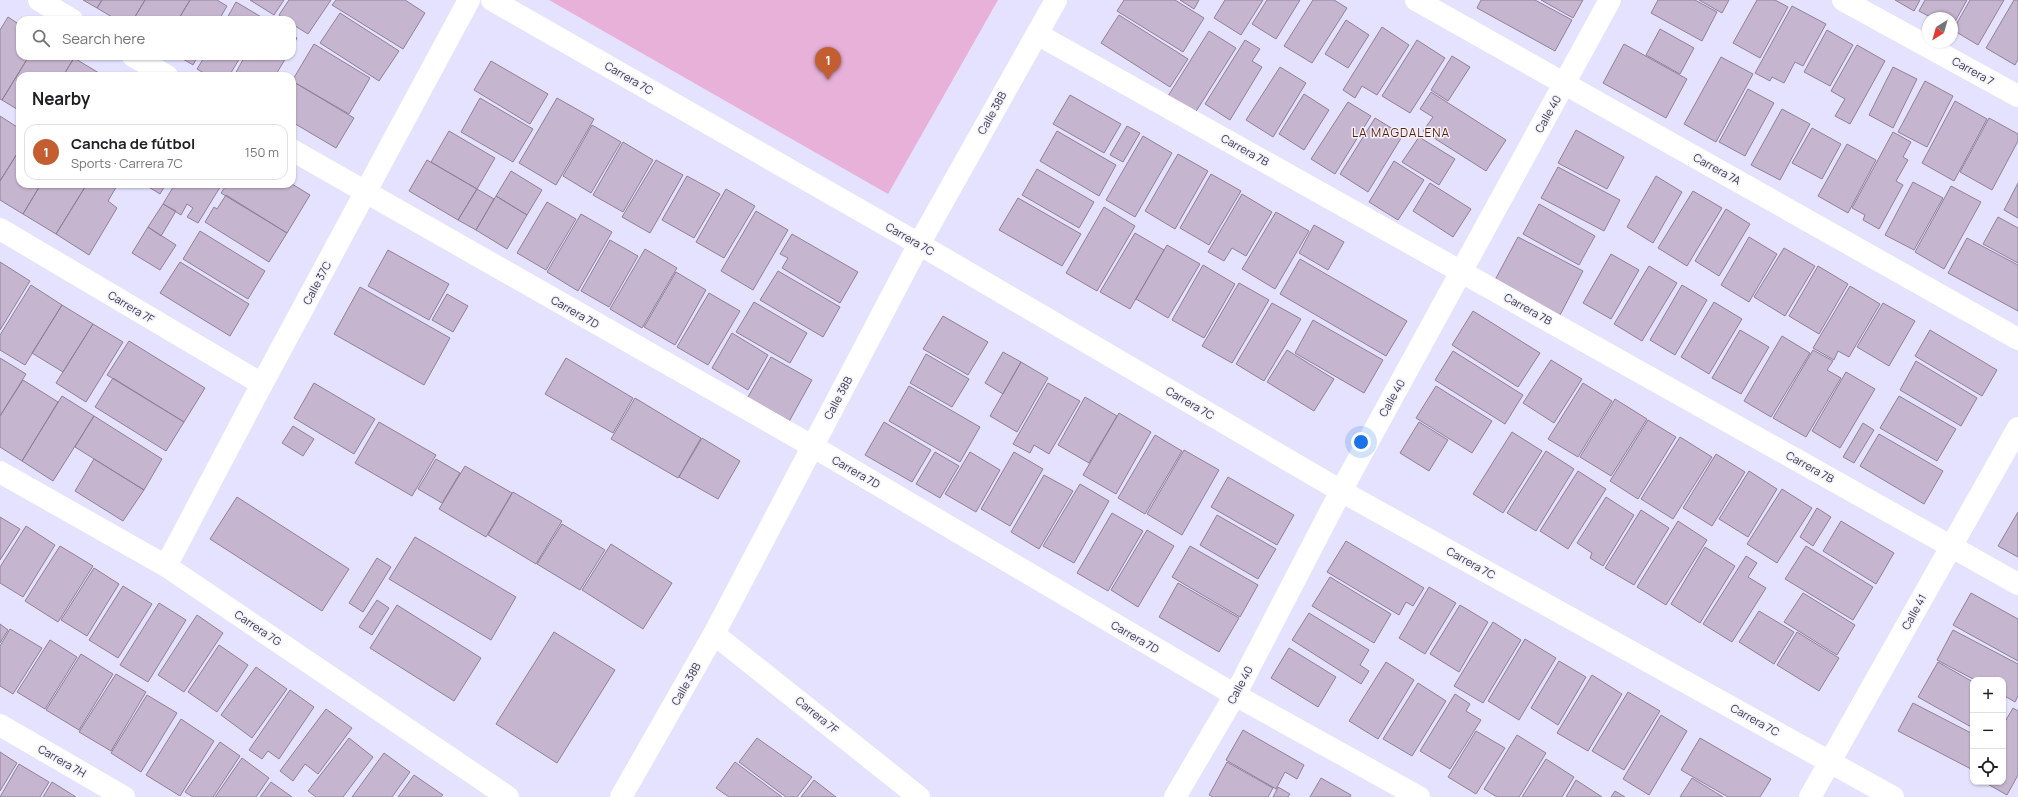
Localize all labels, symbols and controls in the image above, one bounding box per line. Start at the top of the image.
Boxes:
north arrow [1922,12,1958,48]
search box [16,16,296,60]
icon: search [30,27,52,49]
text: Search here [62,28,145,49]
pin: 1 [815,47,841,80]
street label: Carrera 7 [1950,53,1997,88]
street label: Carrera 7C [602,58,656,98]
text: Nearby [32,87,90,110]
street label: Calle 38B [974,88,1010,137]
street label: Calle 40 [1531,92,1564,135]
district label: LA MAGDALENA [1352,124,1450,141]
street label: Carrera 7B [1219,130,1272,169]
text: Cancha de fútbol [71,133,195,154]
text: 1 [43,143,49,161]
text: 150 m [245,143,279,161]
street label: Carrera 7A [1691,149,1744,188]
text: Sports · Carrera 7C [71,154,183,172]
street label: Carrera 7C [883,219,937,259]
street label: Calle 37C [299,258,334,307]
street label: Carrera 7F [105,287,158,326]
street label: Carrera 7B [1502,289,1555,328]
street label: Carrera 7D [548,292,602,331]
street label: Calle 38B [820,373,855,422]
street label: Calle 40 [1375,376,1408,419]
street label: Carrera 7C [1163,383,1217,423]
your location [1351,432,1371,452]
street label: Carrera 7B [1784,447,1837,486]
street label: Carrera 7D [829,452,883,491]
street label: Carrera 7C [1444,543,1498,582]
street label: Calle 41 [1898,591,1929,632]
street label: Carrera 7G [232,606,285,649]
street label: Carrera 7D [1108,617,1162,656]
street label: Calle 38B [667,659,704,708]
street label: Calle 40 [1223,663,1256,706]
map controls [1970,677,2006,785]
button: + [1970,677,2006,713]
street label: Carrera 7F [793,693,842,737]
street label: Carrera 7C [1728,700,1782,739]
button: − [1970,713,2006,749]
street label: Carrera 7H [35,741,89,780]
button: locate [1970,749,2006,785]

